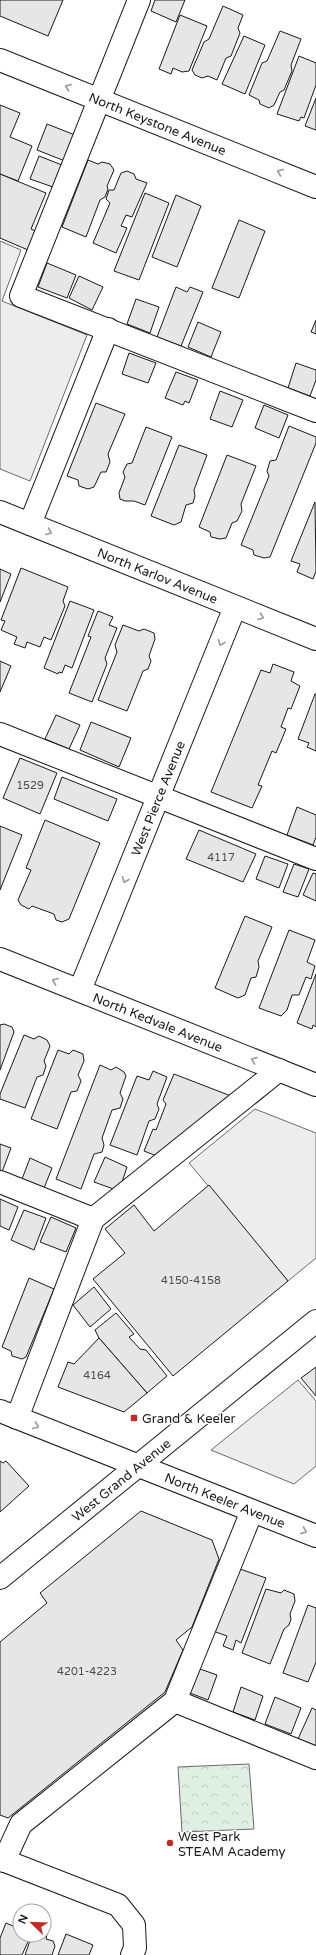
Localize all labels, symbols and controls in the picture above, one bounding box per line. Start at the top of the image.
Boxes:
one-way arrow [65,84,72,92]
street label: North Keystone Avenue [86,90,228,159]
one-way arrow [276,169,284,177]
one-way arrow [46,527,53,535]
street label: North Karlov Avenue [95,545,220,608]
one-way arrow [257,612,264,620]
one-way arrow [218,639,226,646]
street label: West Pierce Avenue [128,739,189,858]
house number: 1529 [16,779,44,792]
house number: 4117 [207,851,235,864]
one-way arrow [121,877,129,884]
one-way arrow [52,977,59,985]
street label: North Kedvale Avenue [90,990,225,1056]
one-way arrow [250,1057,258,1065]
house number: 4150-4158 [161,1274,221,1287]
house number: 4164 [83,1369,111,1382]
place label: Grand & Keeler [142,1411,236,1427]
marker: Grand & Keeler [129,1413,139,1423]
one-way arrow [33,1421,40,1429]
street label: West Grand Avenue [69,1435,174,1525]
street label: North Keeler Avenue [162,1470,287,1532]
one-way arrow [301,1526,308,1534]
house number: 4201-4223 [57,1665,117,1678]
place label: West Park STEAM Academy [178,1829,286,1860]
marker: West Park STEAM Academy [165,1838,175,1848]
north arrow [12,1903,52,1943]
text: N [16,1913,31,1926]

